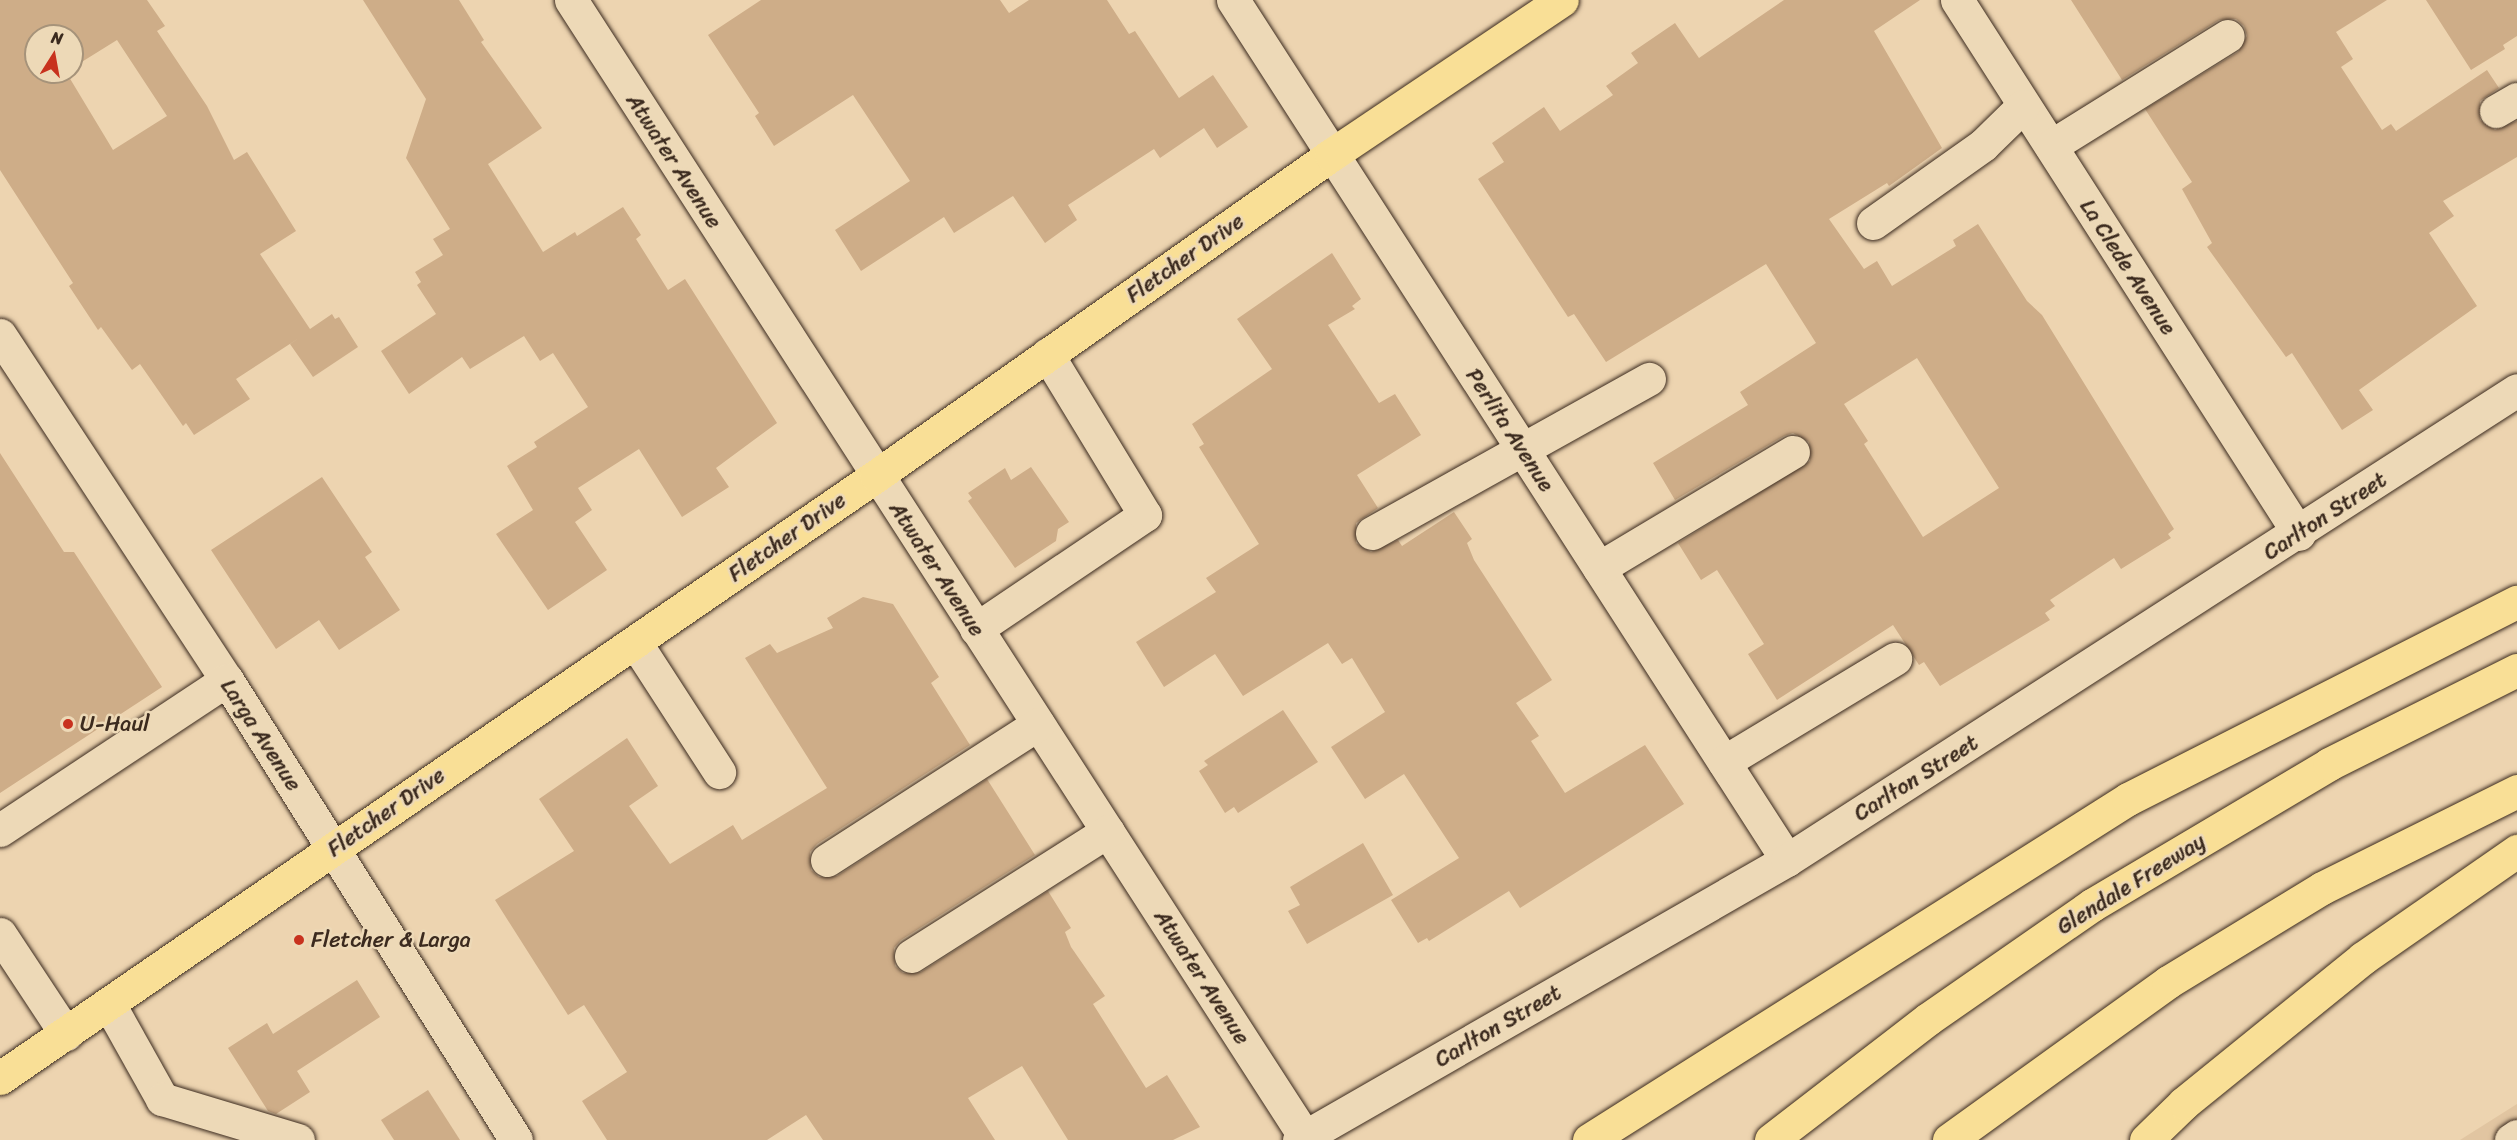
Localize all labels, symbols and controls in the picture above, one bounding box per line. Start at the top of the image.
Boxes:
text: N [49,23,65,53]
north arrow [24,24,84,84]
street label: Atwater Avenue [621,89,727,233]
street label: La Clede Avenue [2074,194,2182,340]
street label: Fletcher Drive [1121,208,1249,308]
street label: Perlita Avenue [1460,363,1560,497]
street label: Carlton Street [2258,466,2392,566]
street label: Fletcher Drive [723,487,851,587]
street label: Atwater Avenue [884,497,990,641]
street label: Larga Avenue [215,674,307,796]
place label: U-Haul [80,711,149,737]
marker: U-Haul [61,717,75,731]
street label: Carlton Street [1849,729,1983,827]
street label: Fletcher Drive [322,762,450,862]
street label: Glendale Freeway [2052,828,2210,940]
street label: Atwater Avenue [1149,905,1255,1049]
place label: Fletcher & Larga [311,927,471,953]
marker: Fletcher & Larga [292,933,306,947]
street label: Carlton Street [1430,979,1566,1073]

